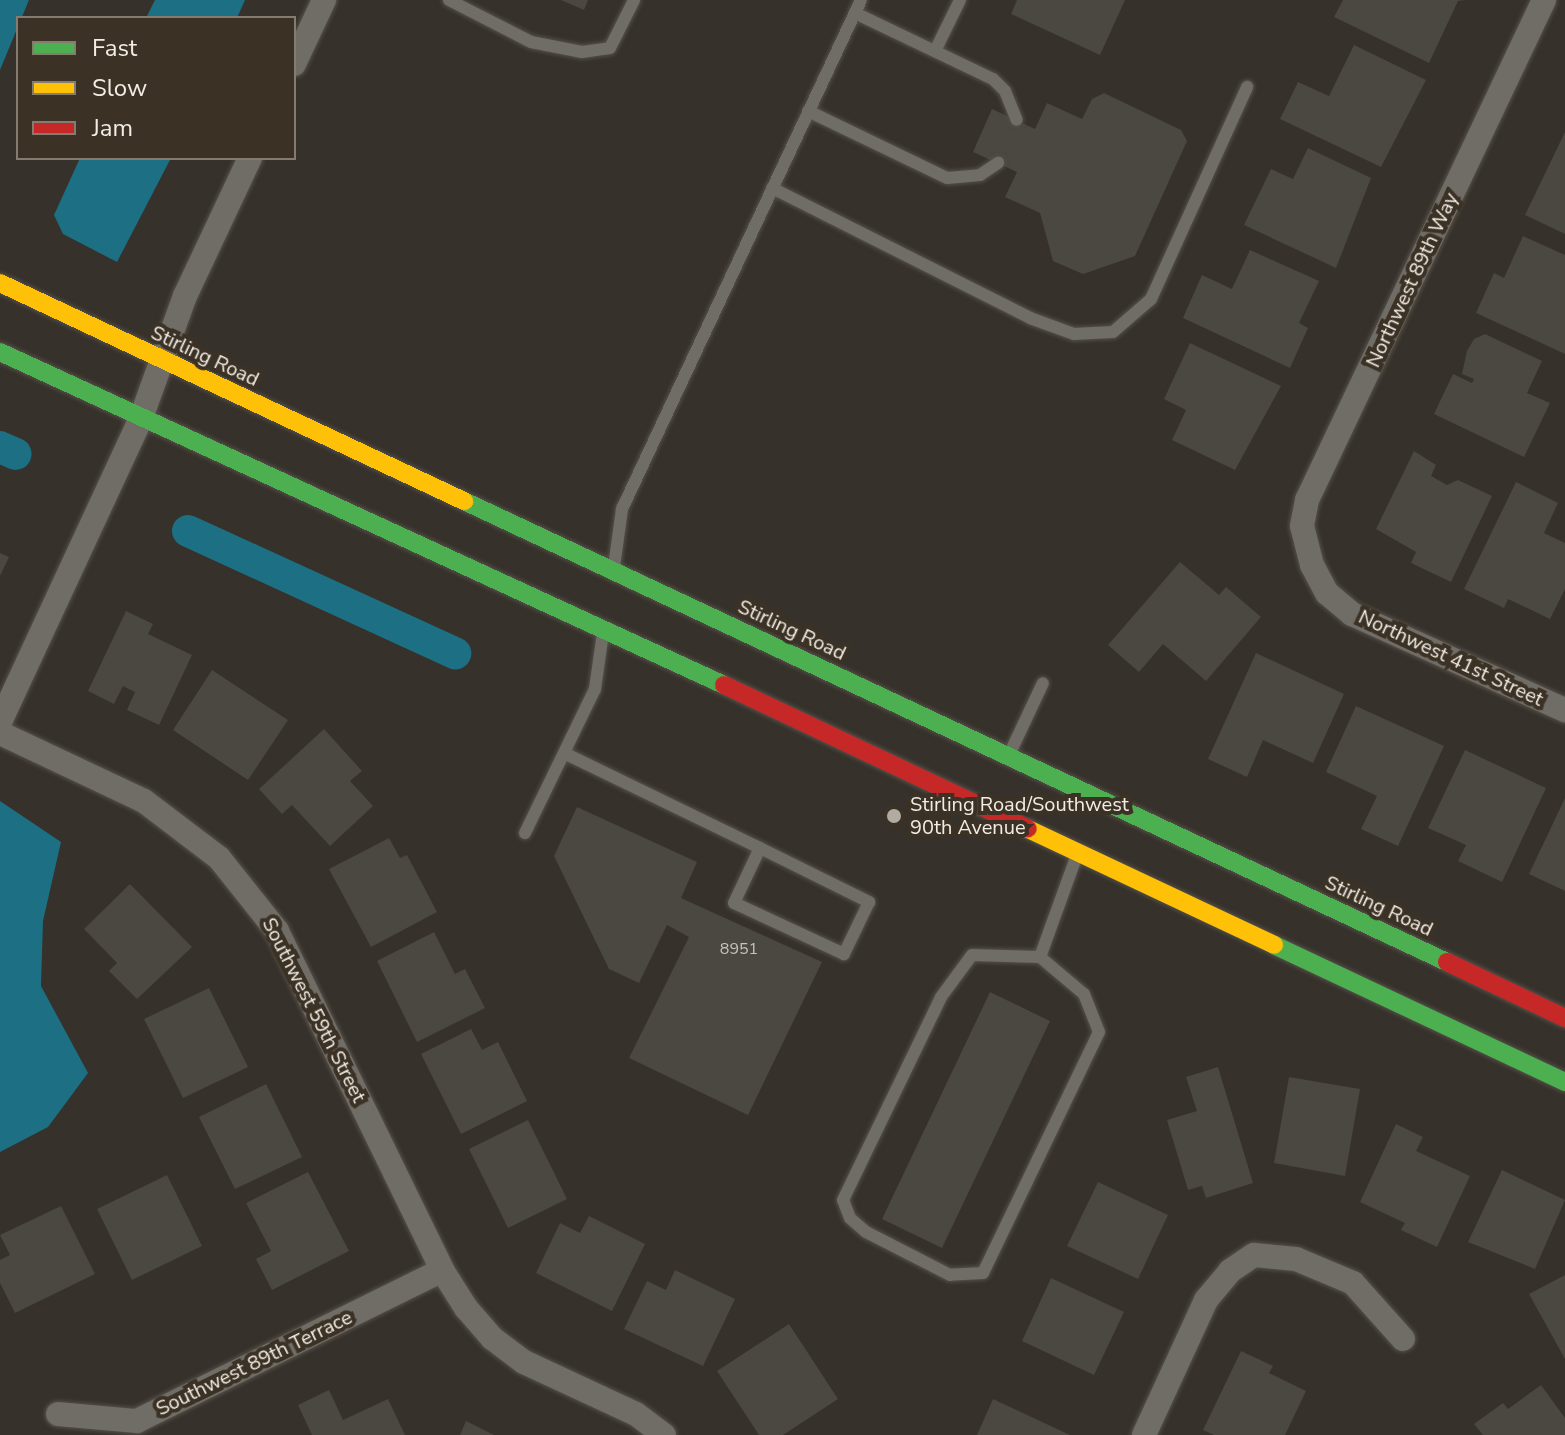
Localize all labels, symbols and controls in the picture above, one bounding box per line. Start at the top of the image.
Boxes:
legend [16,16,296,160]
text: Fast [92,32,137,64]
text: Slow [92,72,147,104]
text: Jam [92,112,133,144]
street label: Northwest 89th Way [1361,189,1463,371]
street label: Stirling Road [147,321,263,391]
street label: Stirling Road [734,595,850,665]
street label: Northwest 41st Street [1355,605,1547,711]
place label: Stirling Road/Southwest 90th Avenue [910,792,1129,839]
marker: Stirling Road/Southwest 90th Avenue [885,807,903,825]
street label: Stirling Road [1321,871,1437,941]
street label: Southwest 59th Street [257,914,371,1106]
house number: 8951 [720,939,758,959]
street label: Southwest 89th Terrace [152,1305,356,1421]

